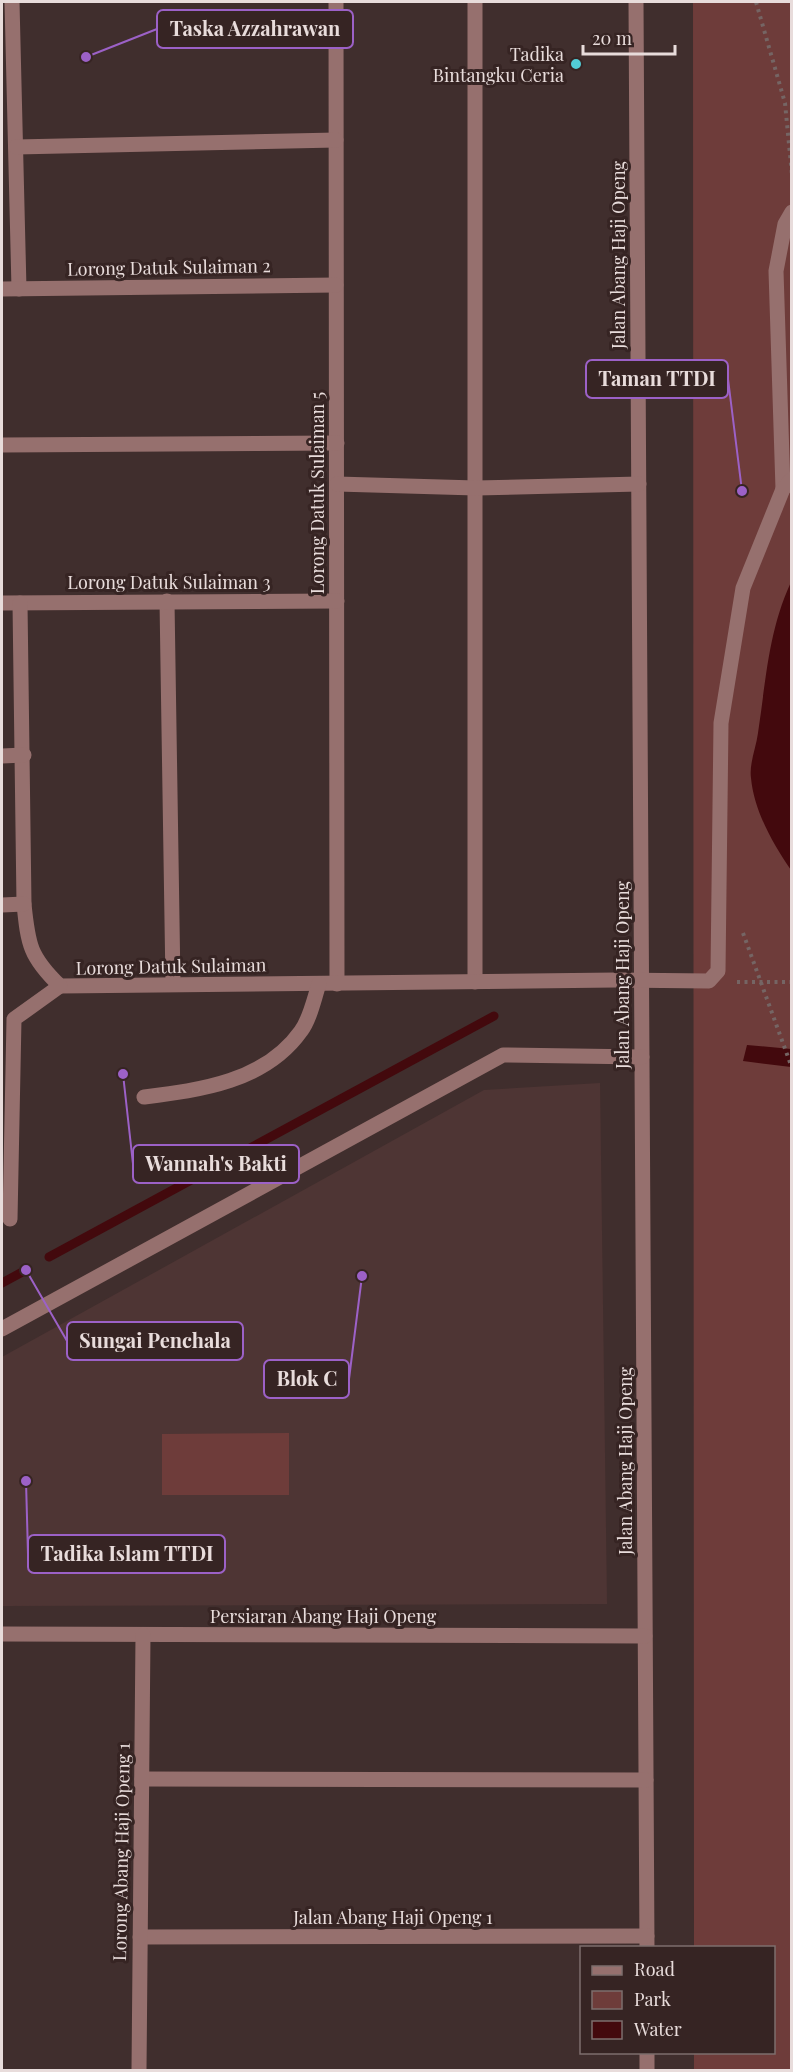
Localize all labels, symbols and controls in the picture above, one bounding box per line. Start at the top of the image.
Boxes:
callout: Taska Azzahrawan [157,10,353,48]
text: Taska Azzahrawan [170,14,341,41]
scale bar [583,18,674,56]
text: 20 m [592,26,632,50]
place label: Tadika Bintangku Ceria [433,42,564,87]
marker: Tadika Bintangku Ceria [569,57,583,71]
street label: Jalan Abang Haji Openg [606,160,630,350]
street label: Lorong Datuk Sulaiman 2 [67,253,271,281]
callout: Taman TTDI [586,360,728,398]
text: Taman TTDI [598,364,716,391]
street label: Lorong Datuk Sulaiman 5 [305,392,329,594]
street label: Lorong Datuk Sulaiman 3 [67,570,271,594]
street label: Jalan Abang Haji Openg [610,880,634,1070]
street label: Lorong Datuk Sulaiman [75,952,267,980]
callout: Wannah's Bakti [133,1145,299,1183]
text: Wannah's Bakti [144,1149,287,1176]
callout: Sungai Penchala [67,1322,243,1360]
text: Sungai Penchala [79,1326,232,1353]
callout: Blok C [264,1360,349,1398]
text: Blok C [277,1364,337,1391]
street label: Jalan Abang Haji Openg [613,1366,637,1556]
callout: Tadika Islam TTDI [28,1535,225,1573]
text: Tadika Islam TTDI [40,1539,214,1566]
street label: Persiaran Abang Haji Openg [210,1604,437,1628]
street label: Lorong Abang Haji Openg 1 [107,1742,135,1961]
street label: Jalan Abang Haji Openg 1 [292,1905,493,1929]
legend [580,1946,775,2054]
text: Road [634,1957,675,1981]
text: Park [634,1987,671,2011]
text: Water [633,2017,682,2041]

